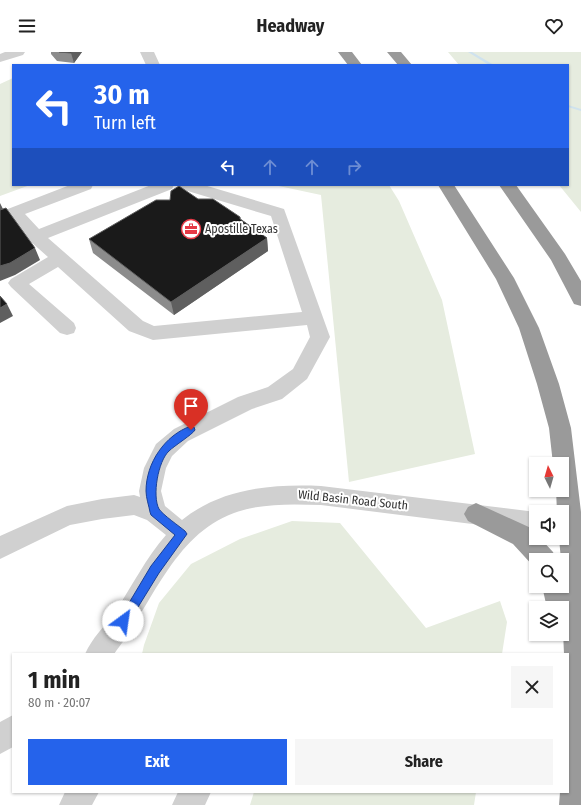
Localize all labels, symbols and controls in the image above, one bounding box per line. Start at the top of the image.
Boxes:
icon: menu [16,15,38,37]
text: Headway [257,15,324,37]
icon: heart [543,15,565,37]
text: 30 m [94,78,150,111]
icon: left [28,80,80,132]
text: Turn left [94,112,156,134]
icon: left [217,156,239,178]
icon: ahead [259,156,281,178]
icon: ahead [301,156,323,178]
icon: right [343,156,365,178]
office icon: Apostille Texas [180,218,202,240]
place label: Apostille Texas [205,222,278,236]
pin [174,389,208,430]
icon: arrive [180,395,202,417]
north arrow [529,457,569,497]
map controls [529,457,569,641]
street label: Wild Basin Road South [297,487,409,513]
button: sound [529,505,569,545]
button: search [529,553,569,593]
position arrow [102,600,144,642]
button: layers [529,601,569,641]
text: 1 min [28,666,80,694]
button: close [511,666,553,708]
text: 80 m · 20:07 [28,695,90,710]
button: Exit [28,739,287,785]
button: Share [295,739,553,785]

